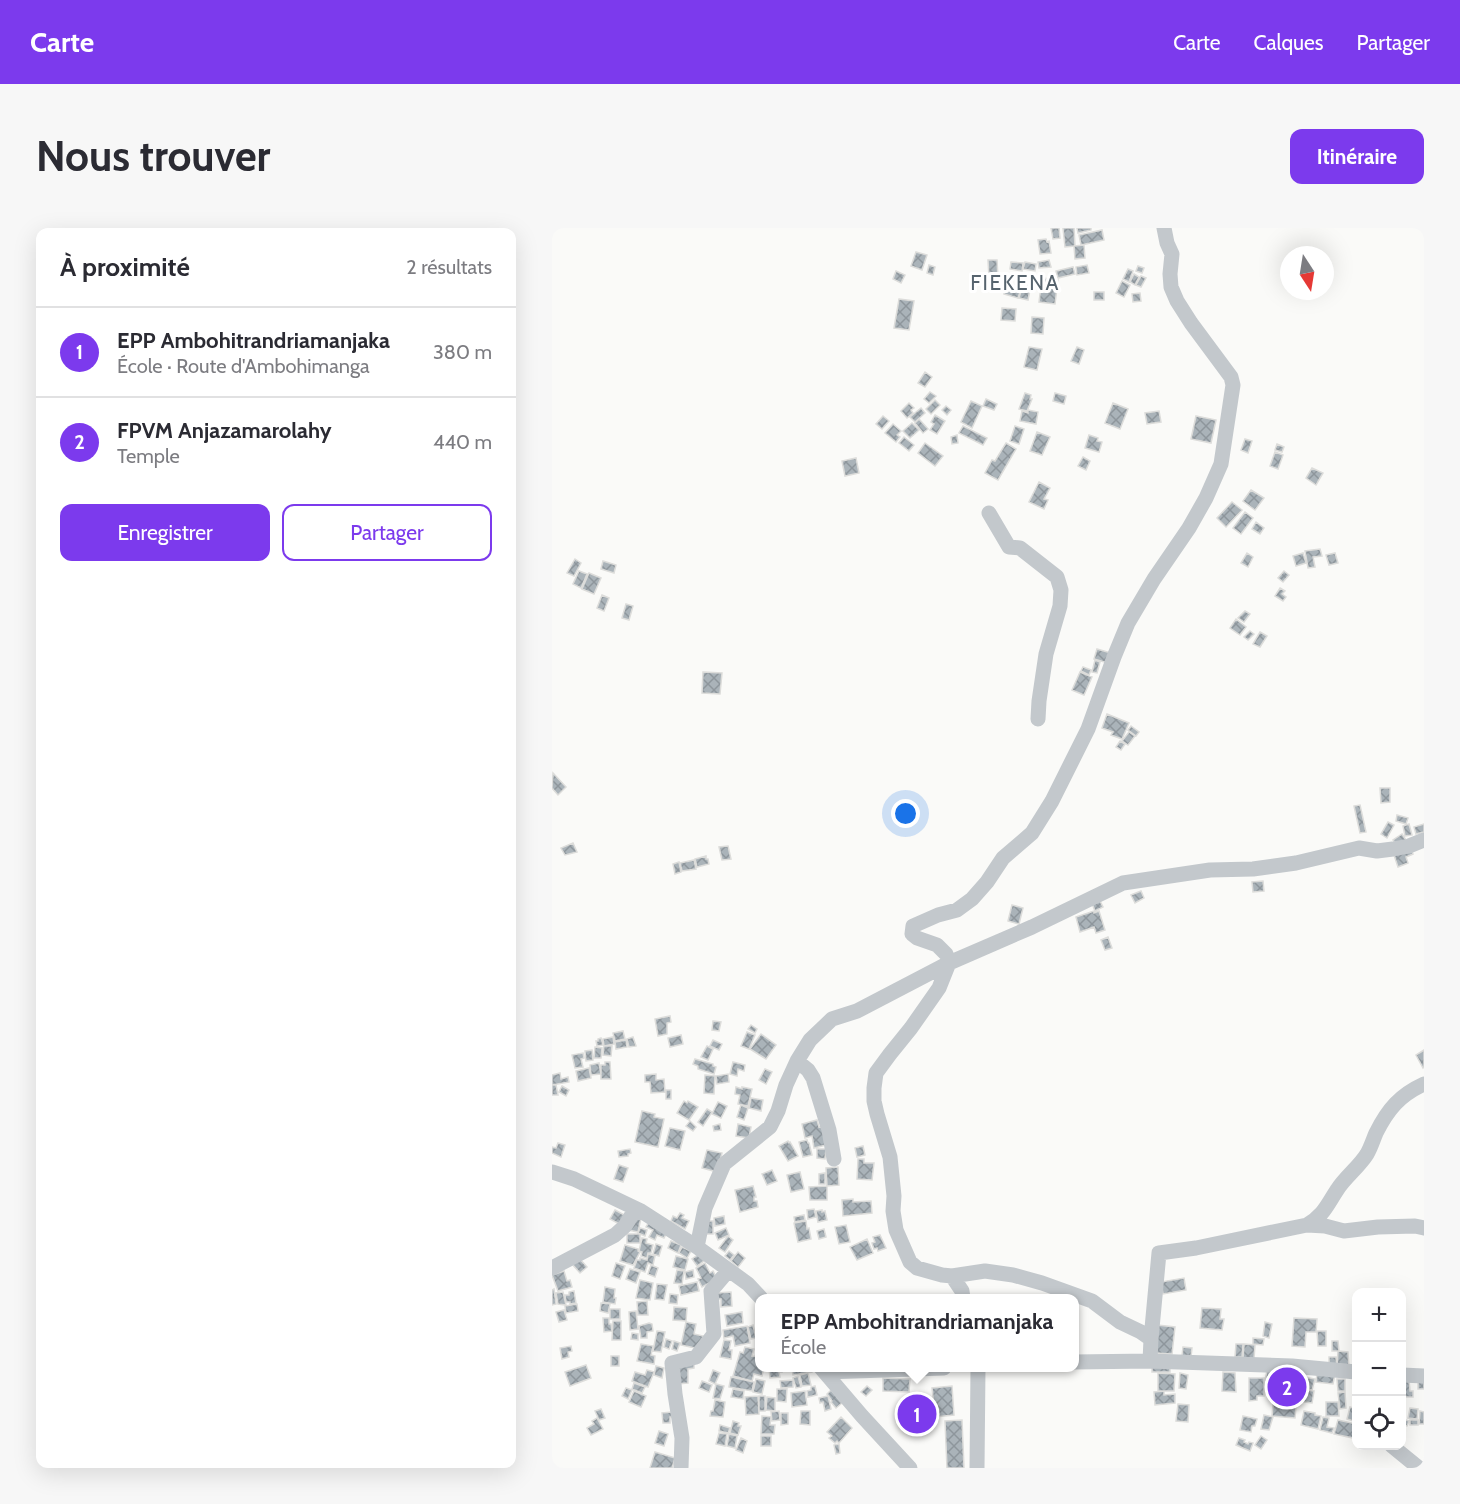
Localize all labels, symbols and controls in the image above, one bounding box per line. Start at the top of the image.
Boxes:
text: Carte [30,25,94,59]
text: Carte [1173,30,1221,55]
text: Calques [1254,30,1324,55]
text: Partager [1357,30,1430,55]
button: Itinéraire [1290,129,1424,184]
text: Nous trouver [36,130,270,182]
north arrow [1280,246,1334,300]
text: À proximité [60,251,190,283]
text: 2 résultats [406,255,492,279]
district label: FIEKENA [970,270,1060,295]
text: EPP Ambohitrandriamanjaka [117,327,390,354]
text: 1 [76,340,83,364]
text: 380 m [433,340,492,364]
text: École · Route d'Ambohimanga [117,354,369,378]
text: FPVM Anjazamarolahy [117,417,332,444]
text: 2 [74,430,85,454]
text: 440 m [433,430,492,454]
text: Temple [117,444,180,468]
button: Enregistrer [60,504,270,561]
button: Partager [282,504,492,561]
your location [891,799,920,828]
map controls [1352,1288,1406,1450]
button: + [1352,1288,1406,1342]
popup [755,1294,1079,1372]
text: EPP Ambohitrandriamanjaka [781,1308,1053,1335]
text: École [781,1335,826,1359]
button: − [1352,1342,1406,1396]
pin: 2 [1268,1364,1306,1410]
pin: 1 [898,1392,937,1436]
button: locate [1352,1396,1406,1450]

